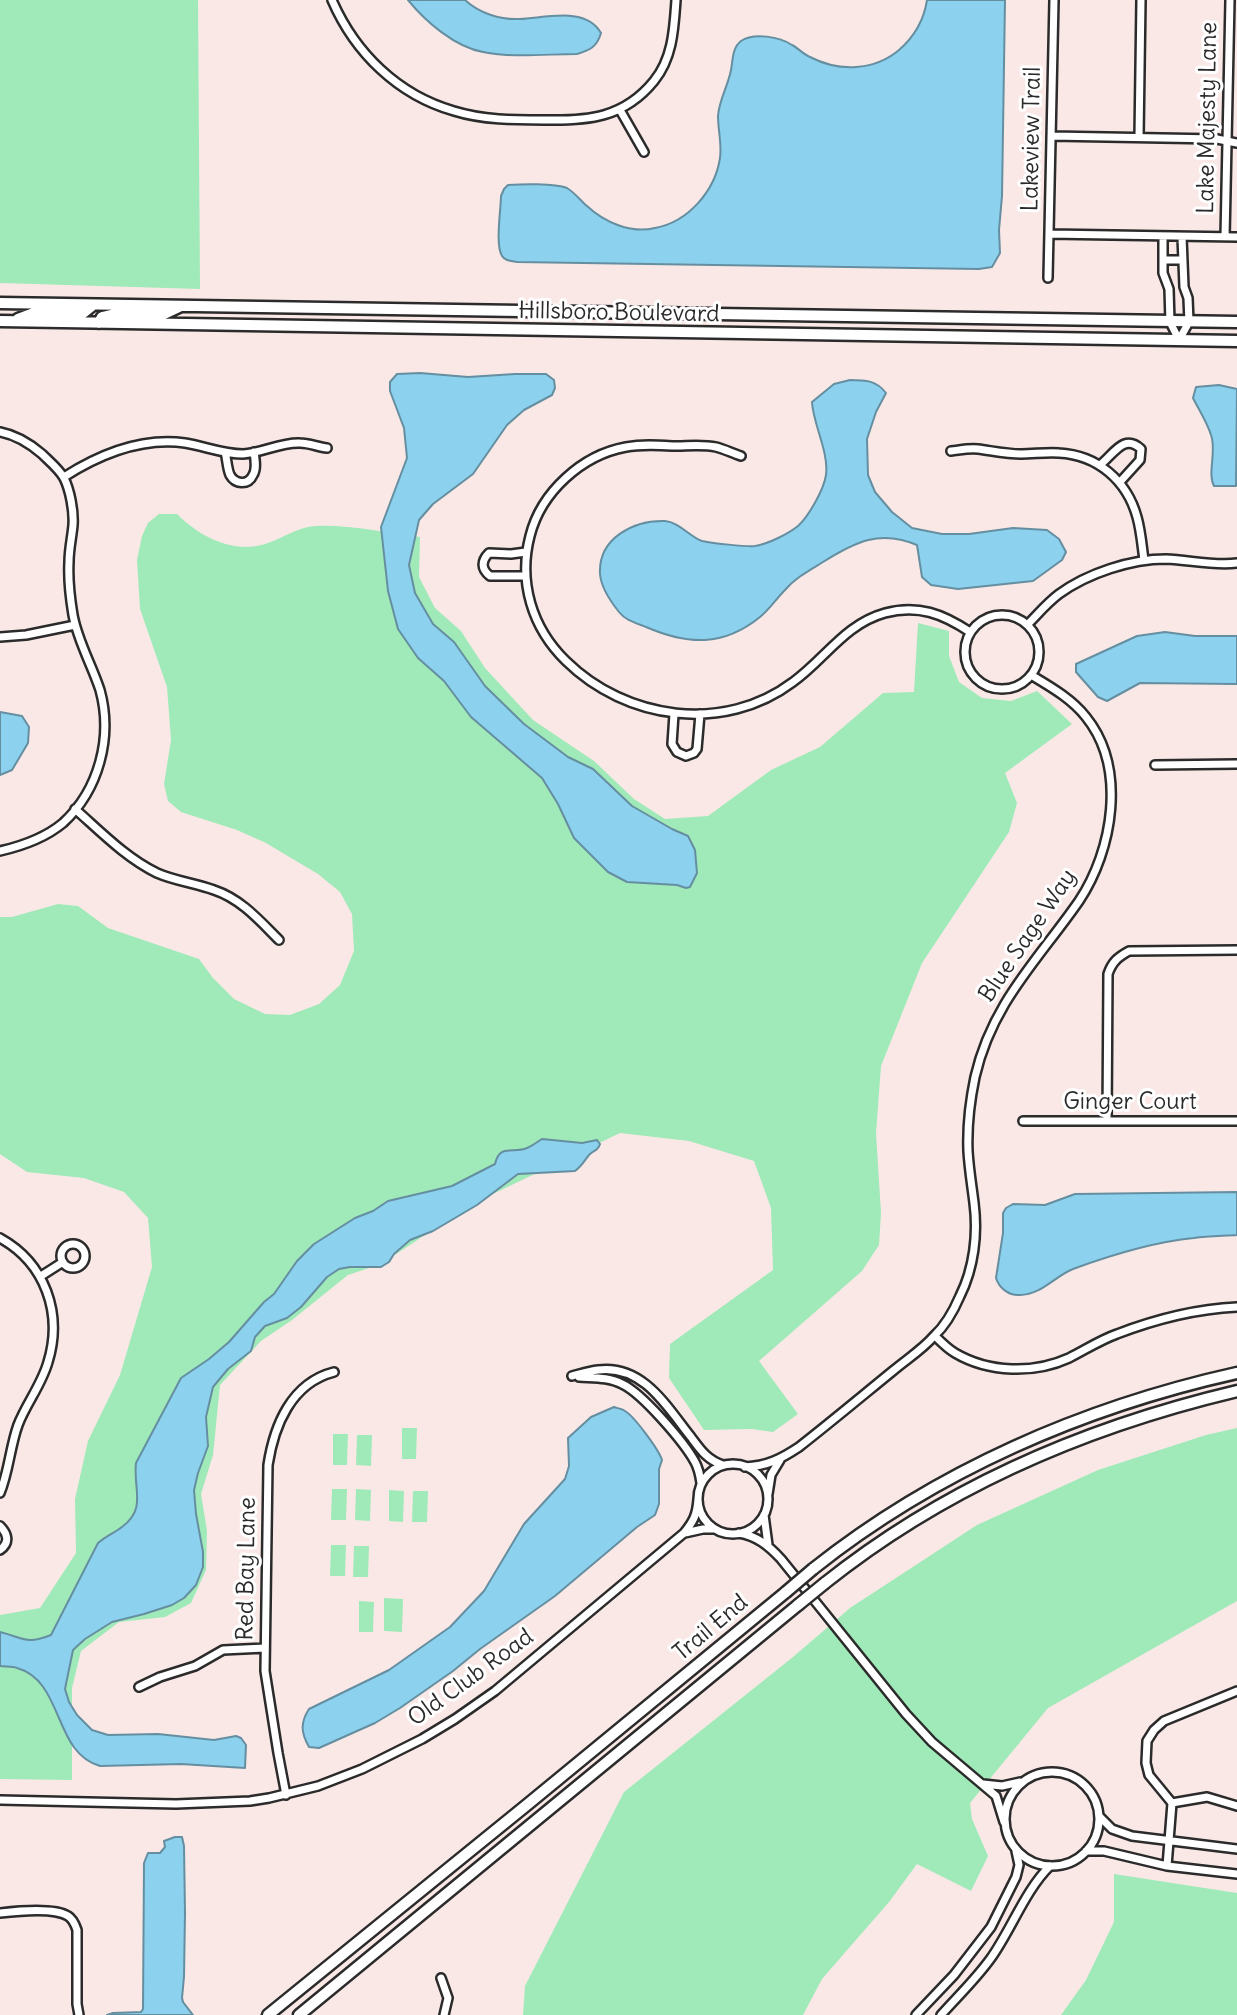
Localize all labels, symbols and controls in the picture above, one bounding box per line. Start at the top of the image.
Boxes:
street label: Lake Majesty Lane [1193,22,1223,214]
street label: Lakeview Trail [1017,66,1047,212]
street label: Hillsboro Boulevard [518,297,720,329]
street label: Blue Sage Way [973,864,1083,1008]
street label: Ginger Court [1063,1088,1197,1116]
street label: Red Bay Lane [232,1497,262,1641]
street label: Trail End [668,1589,754,1667]
street label: Old Club Road [403,1623,539,1733]

